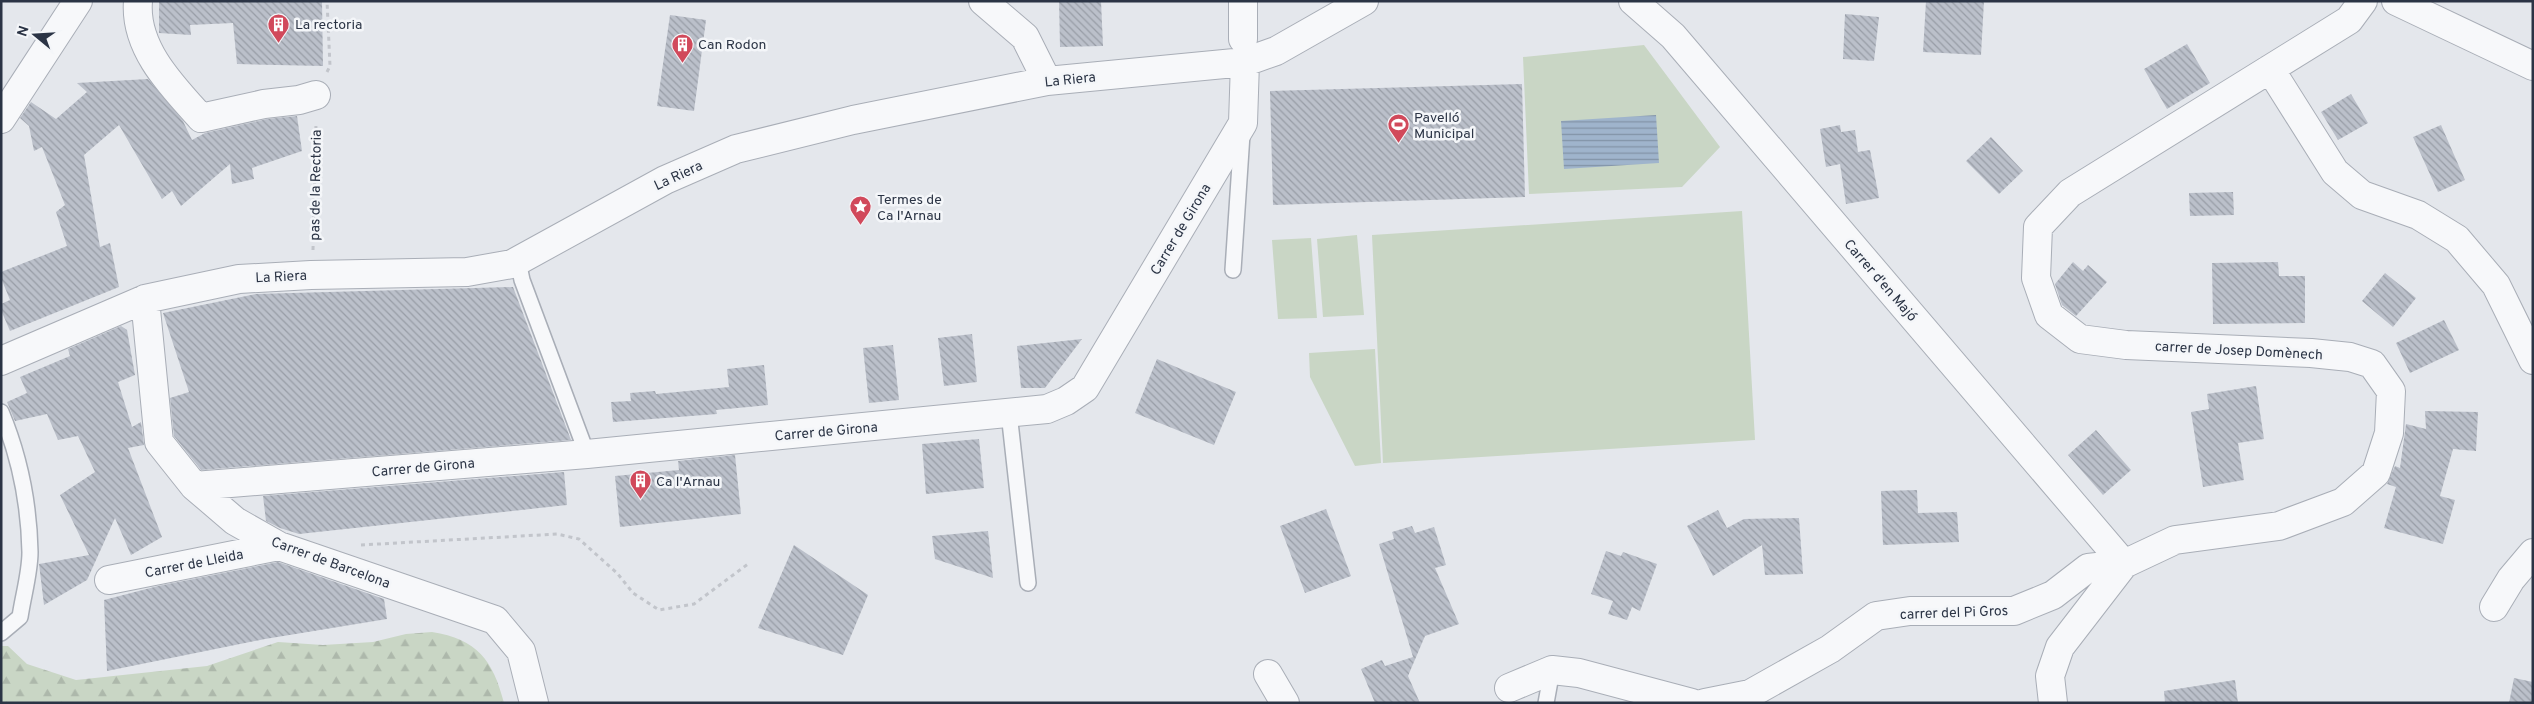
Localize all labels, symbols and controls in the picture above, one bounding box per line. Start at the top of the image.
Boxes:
north arrow [10,10,60,60]
building icon: La rectoria [267,12,291,43]
place label: La rectoria [295,17,362,34]
text: N [14,24,34,39]
building icon: Can Rodon [670,32,694,63]
place label: Can Rodon [698,37,766,54]
street label: La Riera [1044,69,1097,92]
place label: Pavelló Municipal [1414,110,1474,143]
sports icon: Pavelló Municipal [1386,113,1410,144]
street label: pas de la Rectoria [307,129,326,241]
street label: La Riera [652,158,706,195]
street label: Carrer de Girona [1147,181,1215,279]
place label: Termes de Ca l'Arnau [877,192,942,225]
place icon: Termes de Ca l'Arnau [849,195,873,226]
street label: Carrer d'en Majó [1840,236,1920,326]
street label: La Riera [255,268,307,287]
street label: carrer de Josep Domènech [2154,339,2323,364]
street label: Carrer de Girona [774,420,878,445]
street label: Carrer de Girona [371,456,475,481]
building icon: Ca l'Arnau [628,469,652,500]
place label: Ca l'Arnau [656,474,720,491]
street label: Carrer de Barcelona [269,534,392,593]
street label: Carrer de Lleida [144,547,245,582]
street label: carrer del Pi Gros [1900,603,2008,624]

